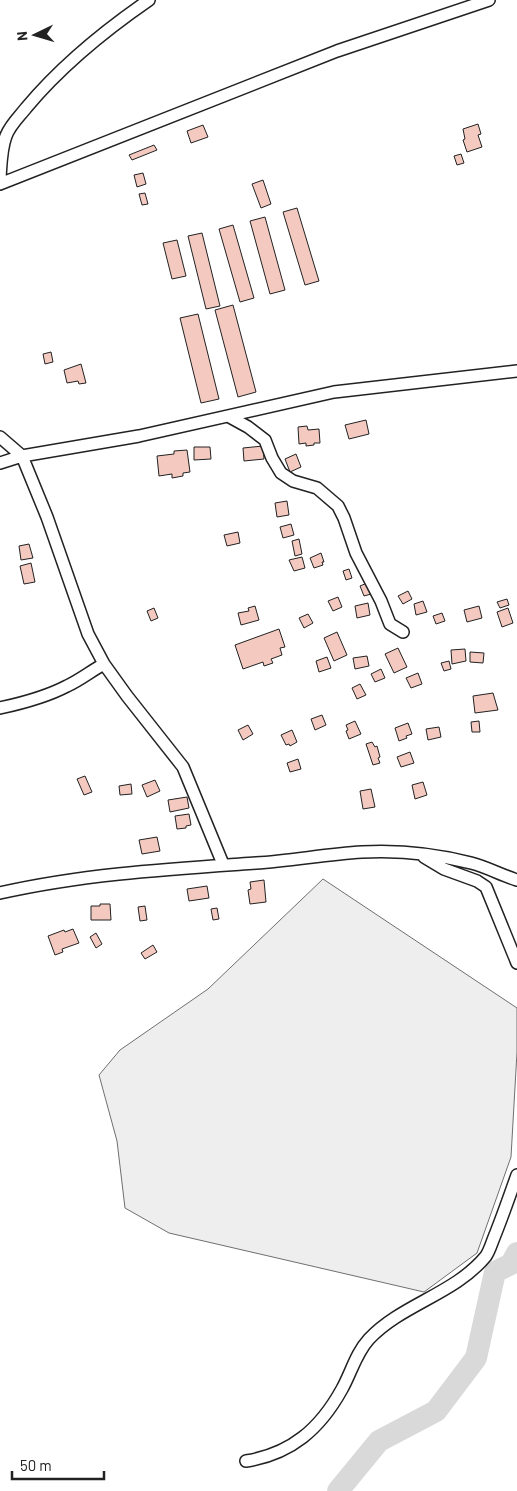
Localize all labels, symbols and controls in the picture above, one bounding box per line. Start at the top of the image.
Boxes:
north arrow [10,10,60,60]
text: N [13,31,30,42]
scale bar [12,1448,105,1480]
text: 50 m [20,1456,52,1474]

